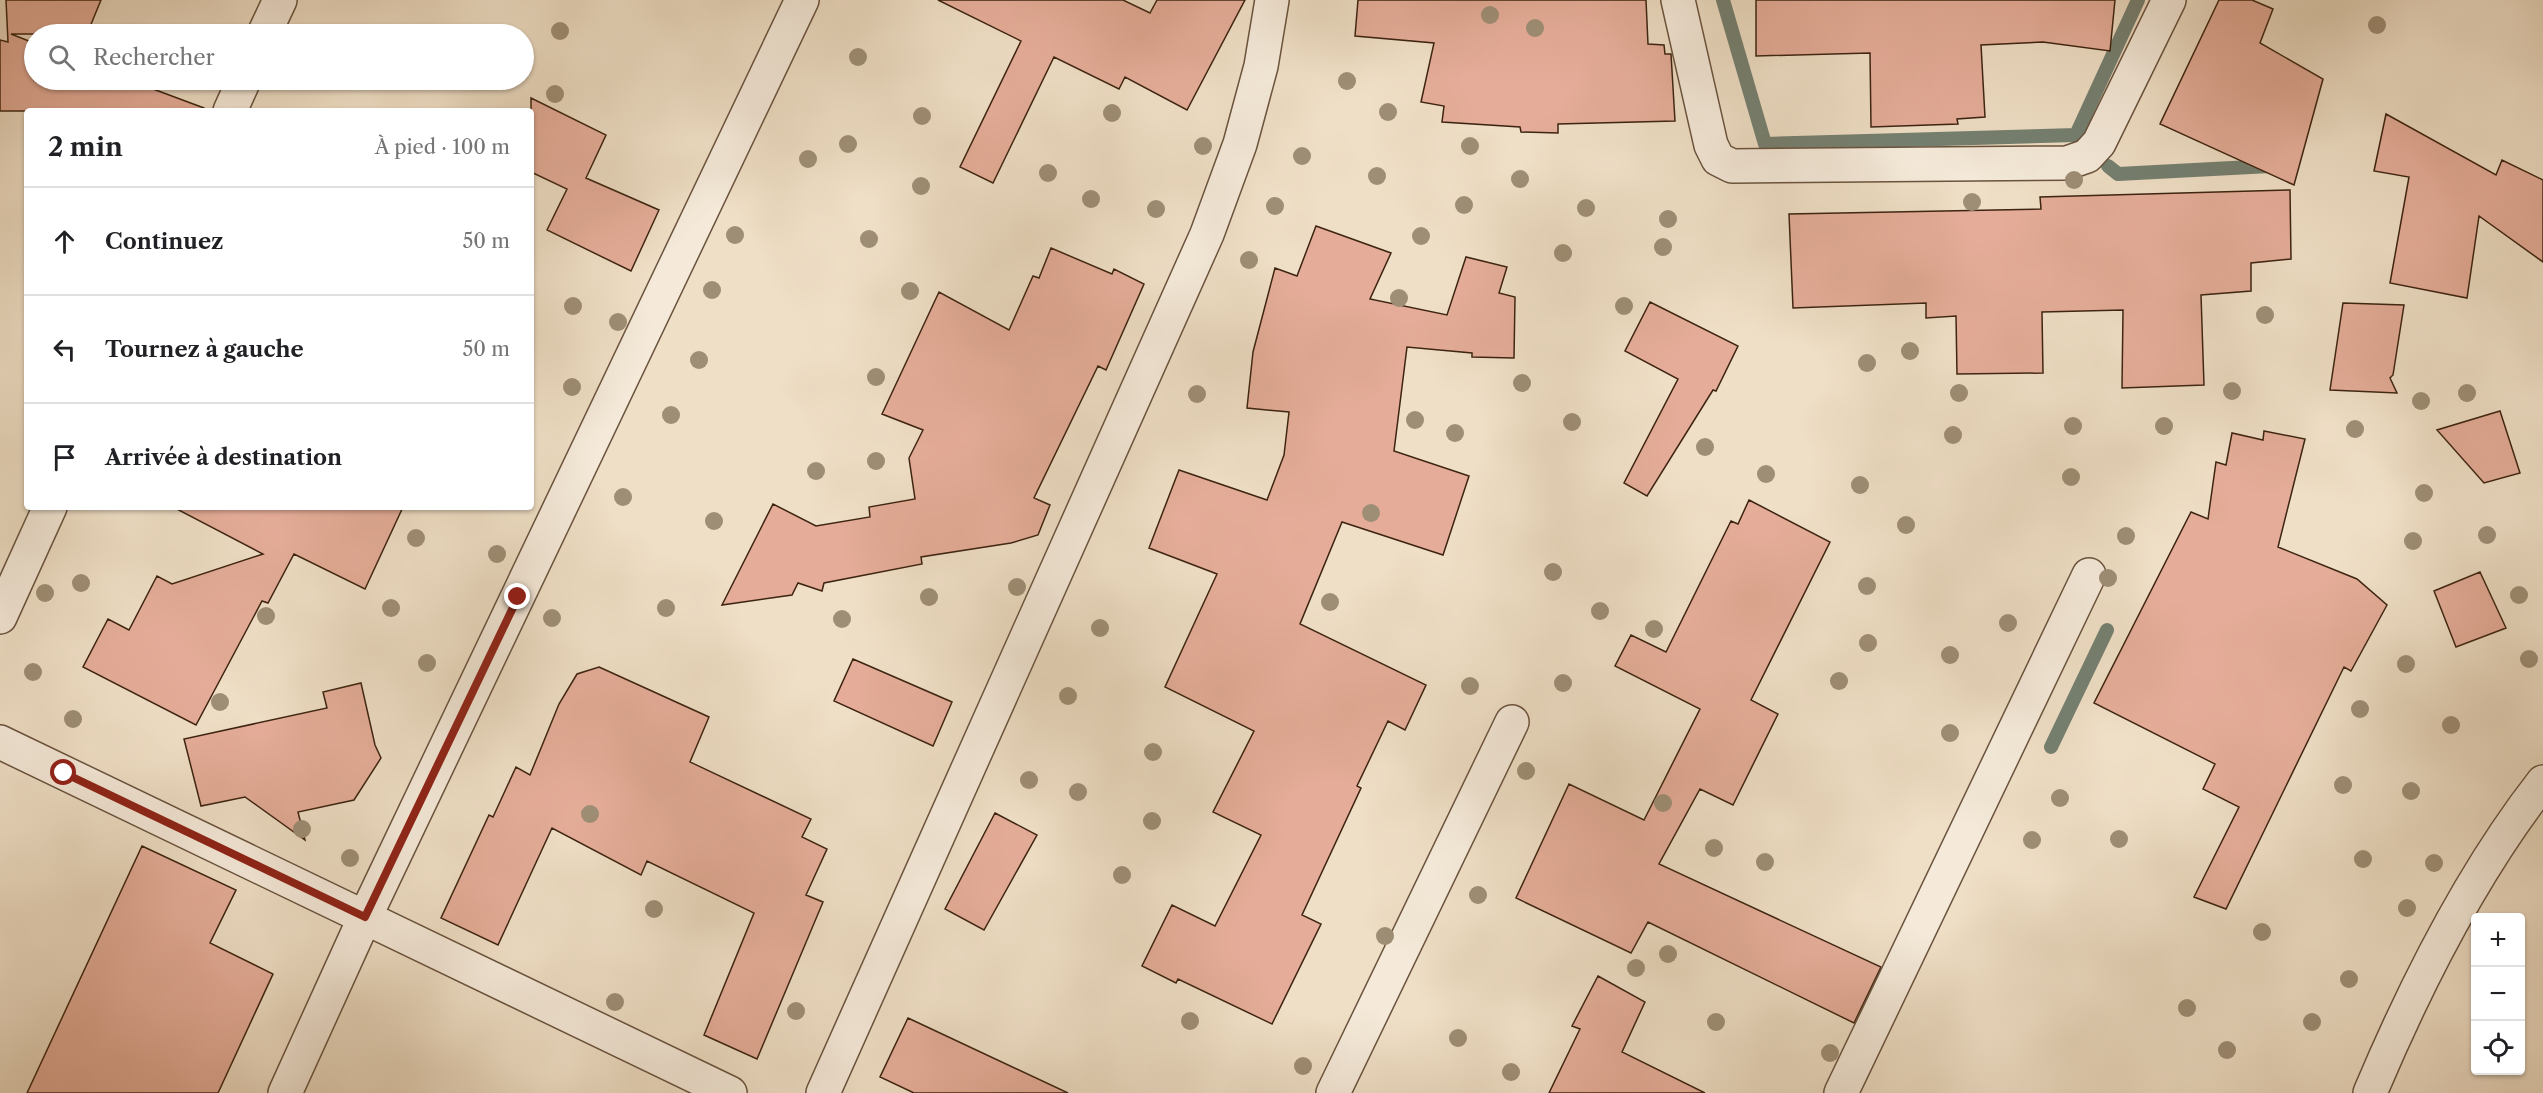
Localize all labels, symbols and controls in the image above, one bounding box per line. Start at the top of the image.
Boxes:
search box [24,24,534,90]
icon: search [45,41,78,74]
text: Rechercher [93,44,215,71]
text: 2 min [48,131,123,163]
text: À pied · 100 m [375,135,510,159]
icon: ahead [48,225,81,258]
text: Continuez [105,228,224,255]
text: 50 m [463,229,510,253]
icon: left [48,333,81,366]
text: Tournez à gauche [105,336,304,363]
text: 50 m [463,337,510,361]
icon: arrive [48,441,81,474]
text: Arrivée à destination [105,444,342,471]
route end [504,583,530,609]
route start [50,759,76,785]
map controls [2471,913,2525,1075]
button: + [2471,913,2525,967]
button: − [2471,967,2525,1021]
button: locate [2471,1021,2525,1075]

